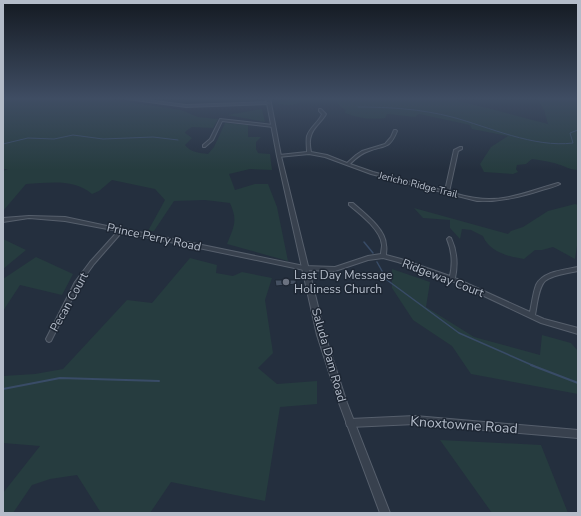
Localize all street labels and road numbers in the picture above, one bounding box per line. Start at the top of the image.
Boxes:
street label: Jericho Ridge Trail [376,168,459,202]
street label: Prince Perry Road [105,219,203,255]
street label: Ridgeway Court [400,255,487,301]
street label: Pecan Court [46,269,92,334]
street label: Saluda Dam Road [308,306,350,404]
street label: Knoxtowne Road [410,412,518,438]

